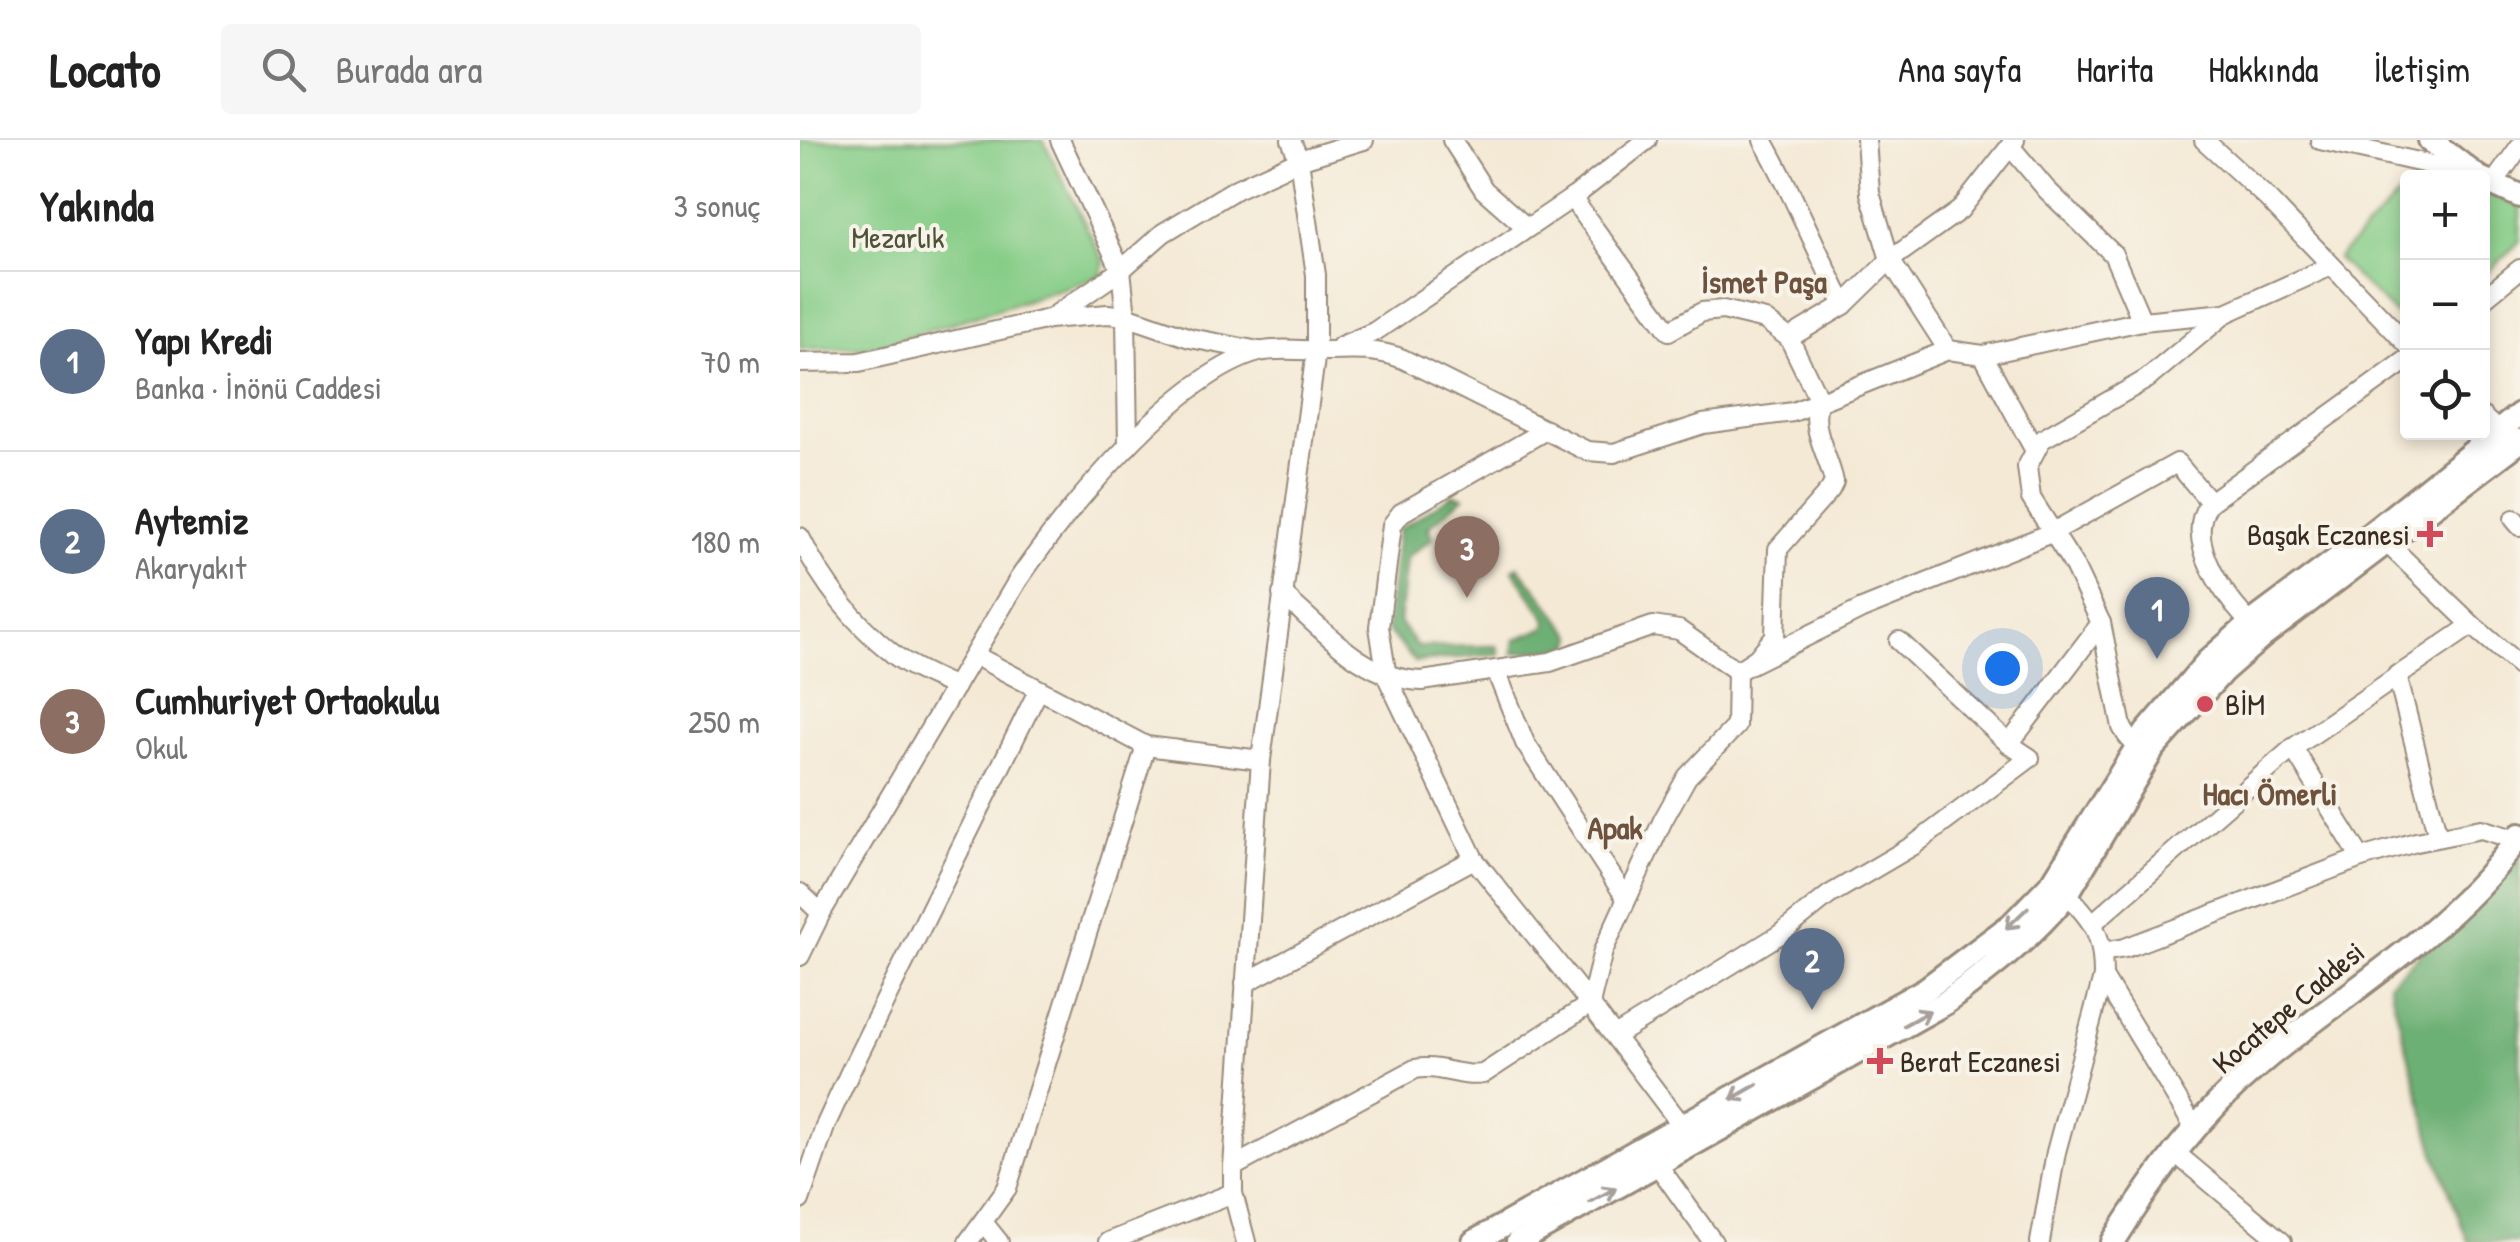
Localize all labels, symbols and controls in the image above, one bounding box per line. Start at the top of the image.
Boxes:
search box [221,24,921,114]
text: Locato [50,37,161,102]
icon: search [256,42,311,97]
text: Burada ara [336,43,482,95]
text: Ana sayfa [1898,46,2021,93]
text: Harita [2076,46,2153,93]
text: Hakkında [2208,46,2319,93]
text: İletişim [2374,46,2470,93]
map controls [2400,170,2490,440]
button: + [2400,170,2490,260]
text: Yakında [40,177,154,234]
text: 3 sonuç [673,184,760,227]
park label: Mezarlık [851,217,945,257]
district label: İsmet Paşa [1701,260,1827,303]
button: − [2400,260,2490,350]
text: Yapı Kredi [135,314,273,366]
text: 1 [67,340,78,383]
text: 70 m [701,340,760,383]
button: locate [2400,350,2490,440]
text: Banka · İnönü Caddesi [135,366,382,409]
text: Aytemiz [135,494,248,546]
place label: Başak Eczanesi [2247,514,2410,554]
pin: 3 [1434,516,1500,598]
text: 2 [65,520,80,563]
text: 180 m [691,520,760,563]
marker: Başak Eczanesi [2419,523,2441,545]
text: Akaryakıt [135,546,246,589]
pin: 1 [2124,576,2190,659]
your location [1977,643,2028,694]
text: Cumhuriyet Ortaokulu [135,674,440,726]
place label: BİM [2225,684,2265,724]
marker: BİM [2194,693,2216,715]
text: 3 [65,700,80,743]
text: 250 m [688,700,760,743]
text: Okul [135,726,187,769]
district label: Hacı Ömerli [2203,772,2337,815]
district label: Apak [1587,806,1643,850]
one-way arrow [2006,906,2030,930]
pin: 2 [1780,928,1844,1010]
street label: Kocatepe Caddesi [2204,932,2372,1082]
one-way arrow [1901,1008,1931,1028]
place label: Berat Eczanesi [1900,1041,2061,1081]
marker: Berat Eczanesi [1869,1050,1891,1072]
one-way arrow [1730,1083,1759,1103]
one-way arrow [1588,1184,1617,1204]

